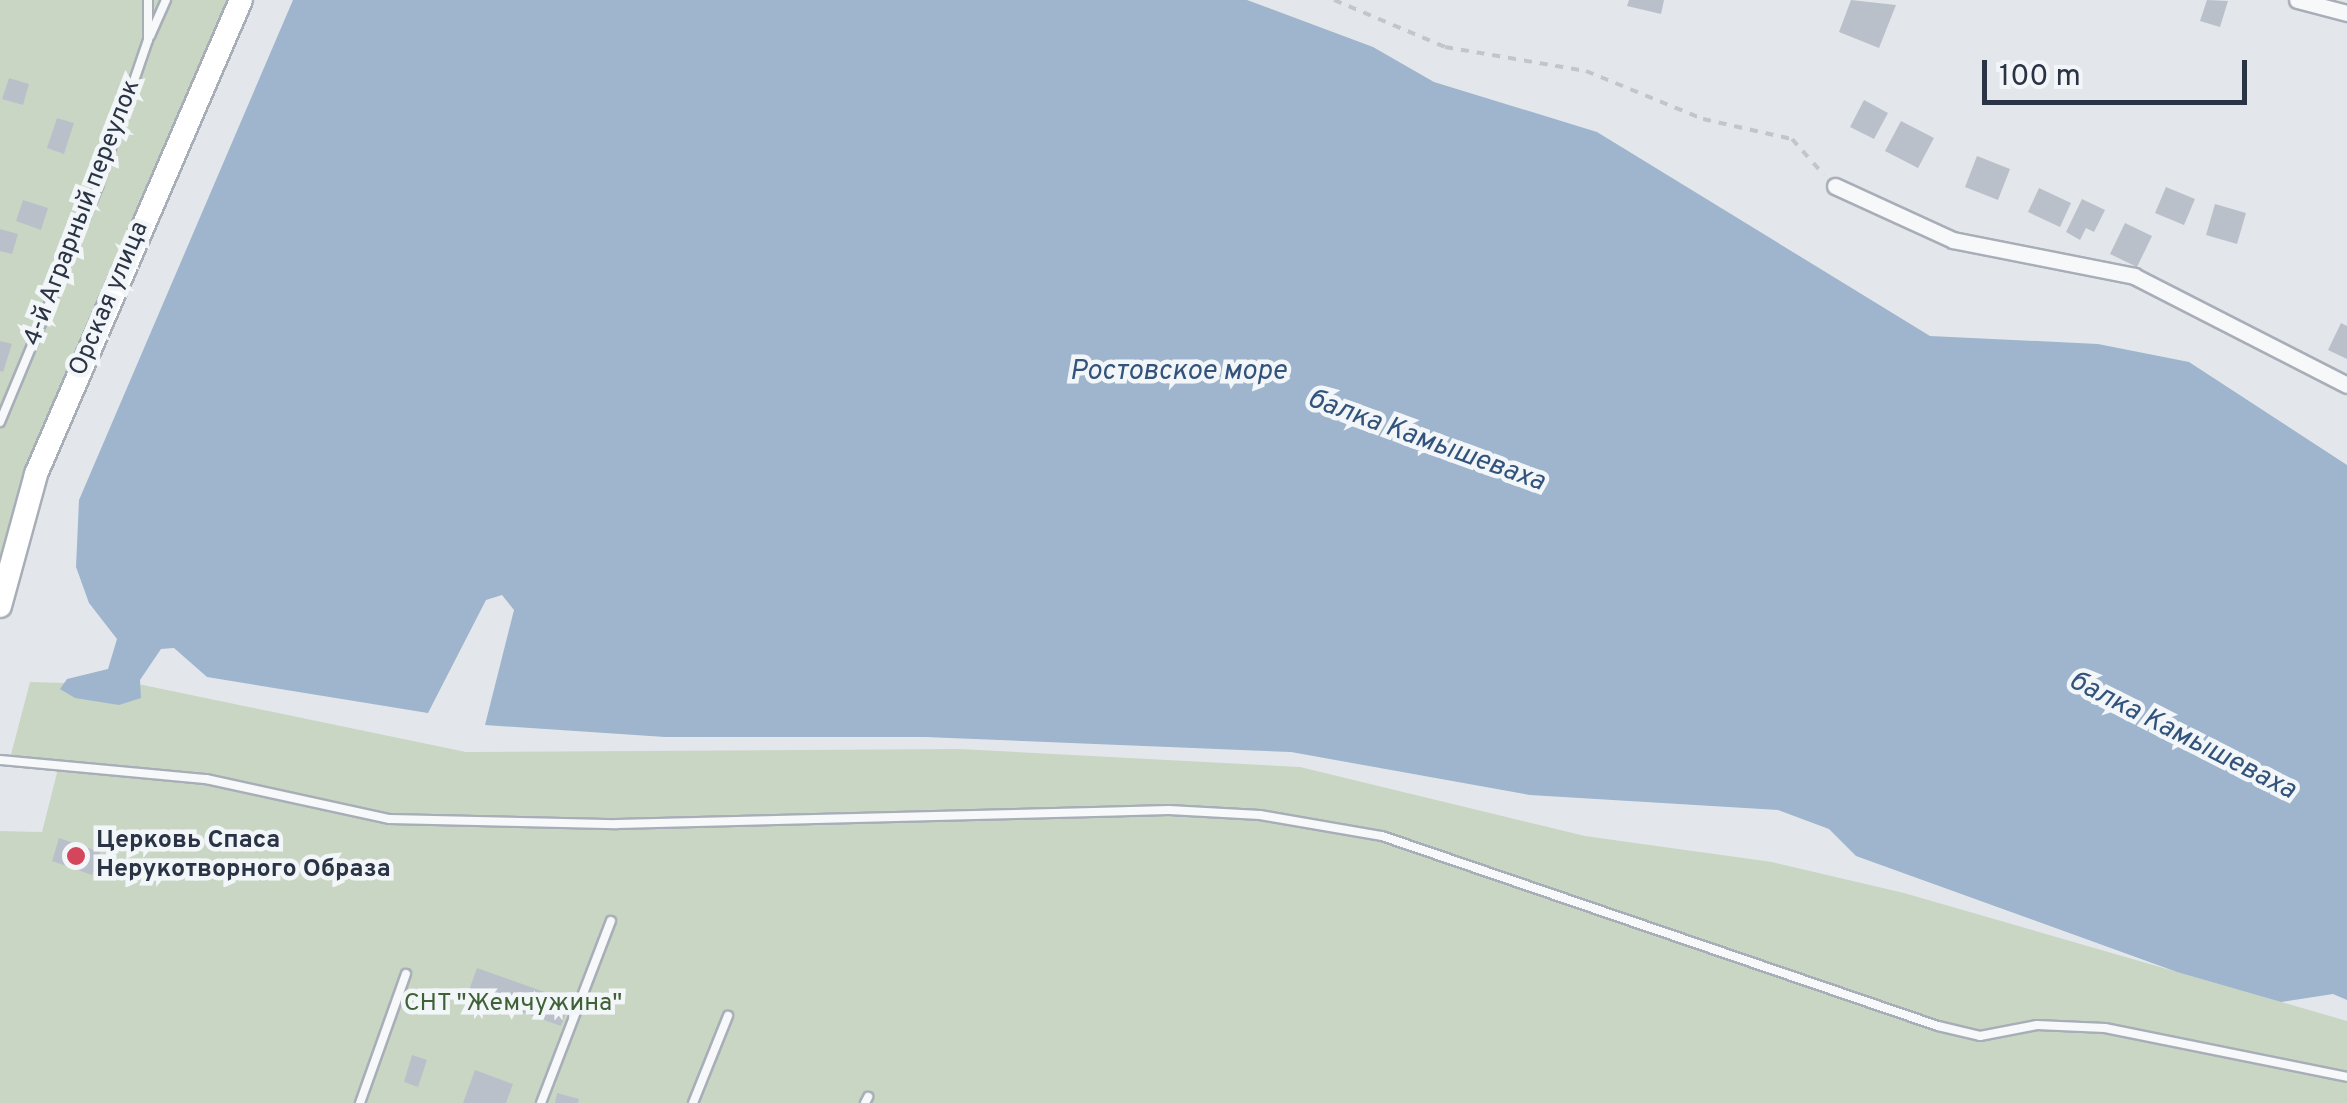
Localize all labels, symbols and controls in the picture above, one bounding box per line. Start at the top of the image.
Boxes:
scale bar [1987,40,2252,102]
text: 100 m [1999,59,2081,96]
street label: 4-й Аграрный переулок [18,75,148,351]
street label: Орская улица [64,217,156,381]
water label: Ростовское море [1070,355,1286,389]
water label: балка Камышеваха [1303,382,1549,500]
water label: балка Камышеваха [2063,664,2301,808]
place label: Церковь Спаса Нерукотворного Образа [96,827,391,886]
marker: Церковь Спаса Нерукотворного Образа [65,845,87,867]
park label: СНТ "Жемчужина" [403,989,623,1019]

